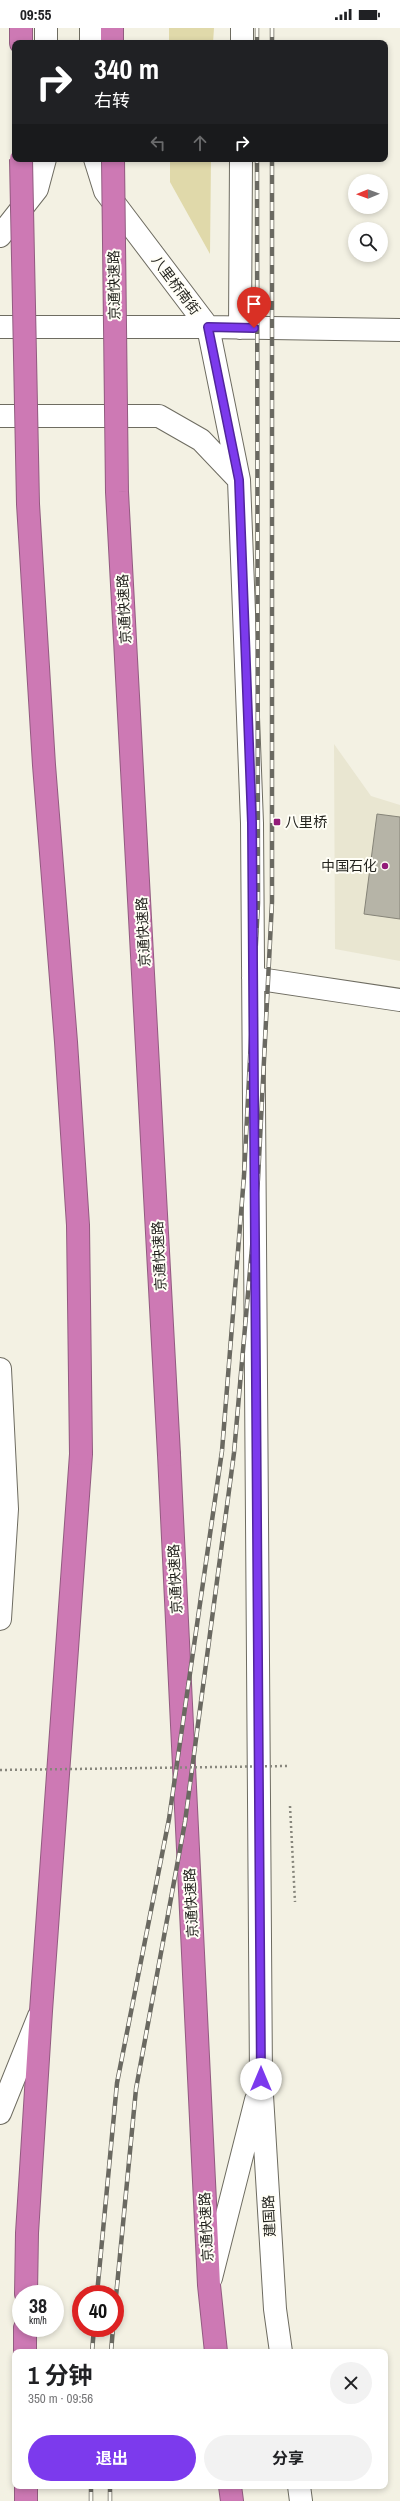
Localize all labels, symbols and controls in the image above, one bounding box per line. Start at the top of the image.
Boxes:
text: 09:55 [20,4,51,25]
text: 340 m [94,50,159,88]
icon: right [28,56,80,108]
text: 右转 [94,88,130,113]
icon: left [147,132,169,154]
icon: ahead [189,132,211,154]
icon: right [231,132,253,154]
north arrow [348,174,388,214]
map controls [348,174,388,262]
button: search [348,222,388,262]
street label: 京通快速路 [104,250,124,320]
street label: 八里桥南街 [148,252,204,318]
pin [237,287,271,328]
icon: arrive [243,293,265,315]
street label: 京通快速路 [113,574,135,644]
place label: 八里桥 [285,813,327,831]
marker: 八里桥 [272,817,282,827]
place label: 中国石化 [321,857,377,875]
marker: 中国石化 [380,861,390,871]
street label: 京通快速路 [132,897,154,967]
street label: 京通快速路 [148,1221,170,1291]
street label: 京通快速路 [164,1544,186,1614]
street label: 京通快速路 [180,1868,202,1938]
position arrow [240,2058,282,2100]
street label: 京通快速路 [195,2192,217,2262]
street label: 建国路 [259,2195,279,2237]
speed limit sign: 40 [72,2285,124,2337]
text: 38 [29,2292,47,2319]
text: km/h [29,2314,47,2327]
text: 1 分钟 [28,2359,92,2391]
button: close [330,2362,372,2404]
text: 350 m · 09:56 [28,2390,93,2407]
button: 退出 [28,2435,196,2481]
button: 分享 [204,2435,372,2481]

